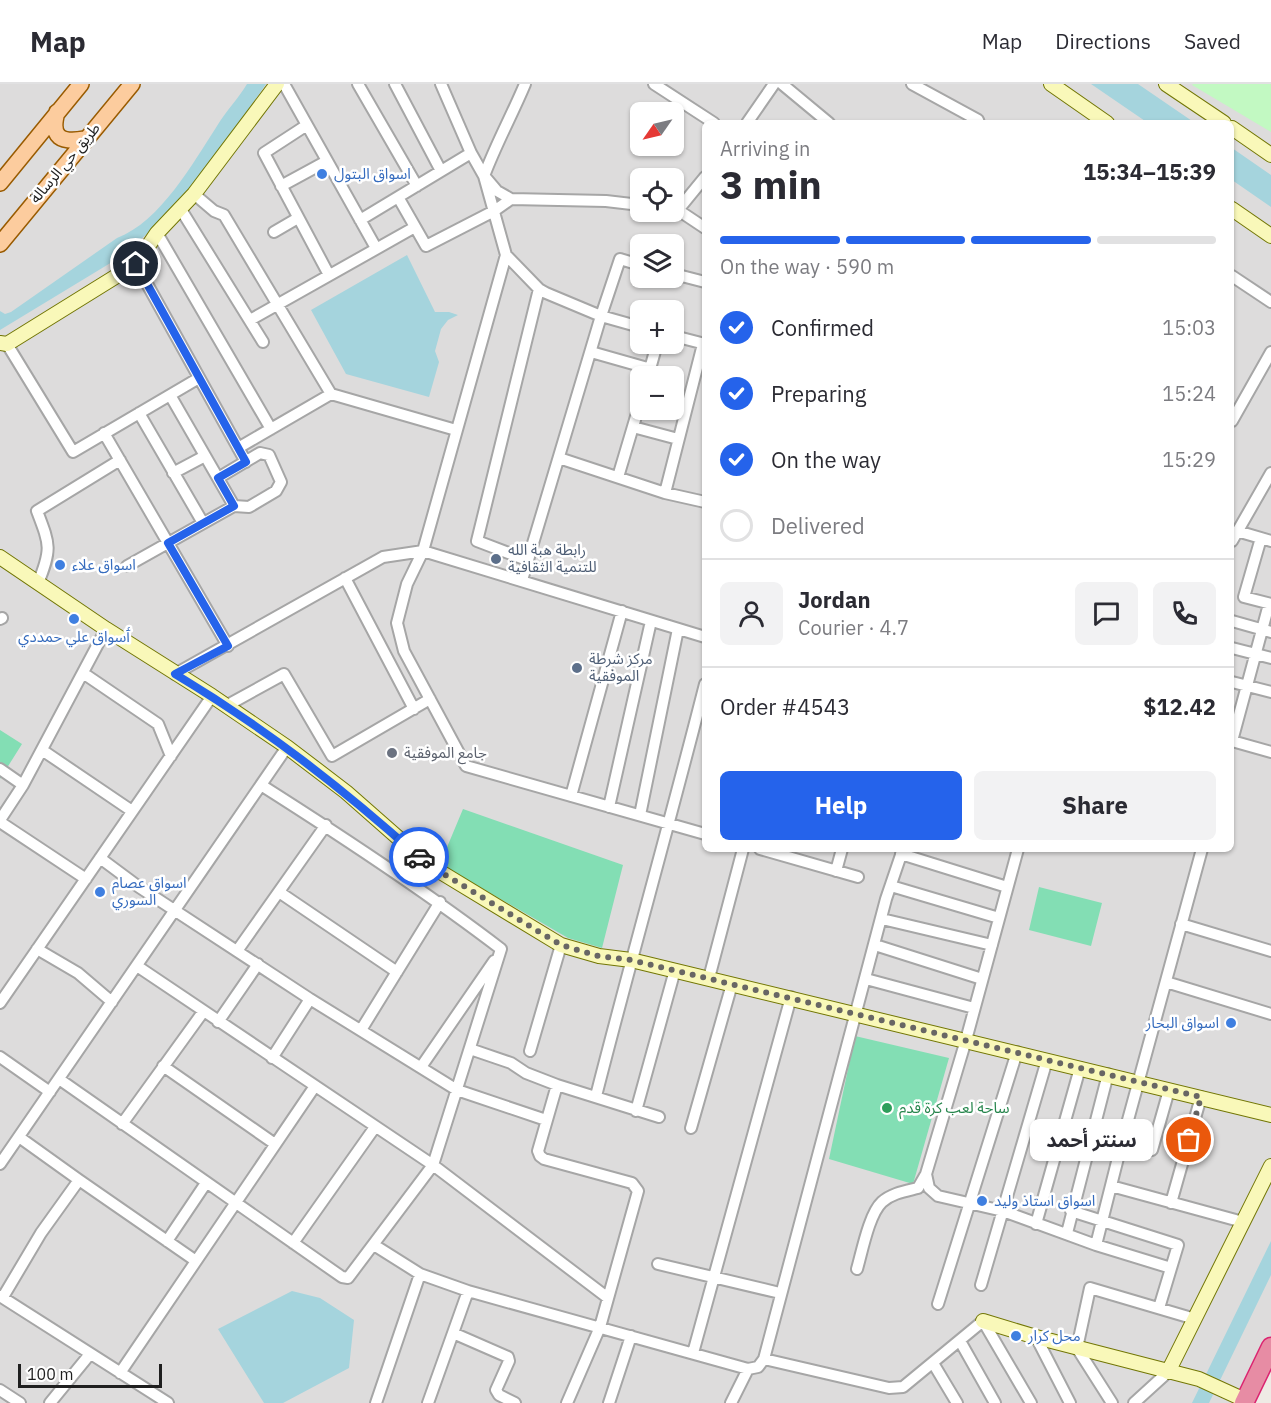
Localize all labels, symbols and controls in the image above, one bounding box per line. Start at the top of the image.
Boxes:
text: Map [30,23,86,60]
text: Map [982,27,1022,55]
text: Directions [1055,27,1151,55]
text: Saved [1184,27,1241,55]
north arrow [630,102,684,156]
map controls [630,102,684,420]
street label: طريق حي الرسالة [25,118,106,208]
text: Arriving in [720,135,810,162]
text: 15:34–15:39 [1083,157,1216,186]
text: 3 min [720,159,822,210]
place label: اسواق البتول [334,164,411,183]
marker: اسواق البتول [315,167,329,181]
button: locate [630,168,684,222]
button: layers [630,234,684,288]
pin [110,238,161,289]
icon: home [119,247,152,280]
text: On the way · 590 m [720,253,894,280]
button: + [630,300,684,354]
icon: check [720,311,753,344]
text: Confirmed [771,313,874,342]
text: 15:03 [1162,314,1216,341]
button: − [630,366,684,420]
icon: check [720,377,753,410]
text: Preparing [771,379,866,408]
text: 15:24 [1162,380,1216,407]
icon: check [720,443,753,476]
text: On the way [771,445,881,474]
text: 15:29 [1162,446,1216,473]
text: Delivered [771,511,865,540]
place label: رابطة هبة الله للتنمية الثقافية [508,540,597,576]
marker: رابطة هبة الله للتنمية الثقافية [489,552,503,566]
place label: اسواق علاء [72,555,136,574]
marker: اسواق علاء [53,558,67,572]
button: person [720,582,783,645]
button: chat [1075,582,1138,645]
button: phone [1153,582,1216,645]
text: Jordan [798,585,871,614]
marker: ٲسواق علي حمددي [67,612,81,626]
text: Courier · 4.7 [798,614,909,641]
place label: ٲسواق علي حمددي [18,627,131,648]
place label: مركز شرطة الموفقية [589,649,653,685]
marker: مركز شرطة الموفقية [570,661,584,675]
text: Order #4543 [720,692,850,721]
text: $12.42 [1143,692,1216,721]
place label: جامع الموفقية [404,743,487,765]
marker: جامع الموفقية [385,746,399,760]
button: Help [720,771,962,840]
button: Share [974,771,1216,840]
courier [389,827,449,887]
icon: car [403,841,436,874]
place label: اسواق عصام السوري [112,873,187,911]
marker: اسواق عصام السوري [93,885,107,899]
place label: اسواق البحار [1145,1013,1219,1032]
marker: اسواق البحار [1224,1016,1238,1030]
place label: ساحة لعب كرة قدم [899,1098,1010,1119]
marker: ساحة لعب كرة قدم [880,1101,894,1115]
pin [1163,1114,1214,1165]
callout: سنتر أحمد [1030,1119,1153,1161]
icon: bag [1172,1123,1205,1156]
text: سنتر أحمد [1046,1126,1137,1153]
place label: اسواق استاذ وليد [994,1191,1095,1210]
marker: اسواق استاذ وليد [975,1194,989,1208]
place label: محل كرار [1027,1326,1081,1345]
marker: محل كرار [1009,1329,1023,1343]
scale bar [18,1361,162,1388]
text: 100 m [27,1364,74,1384]

